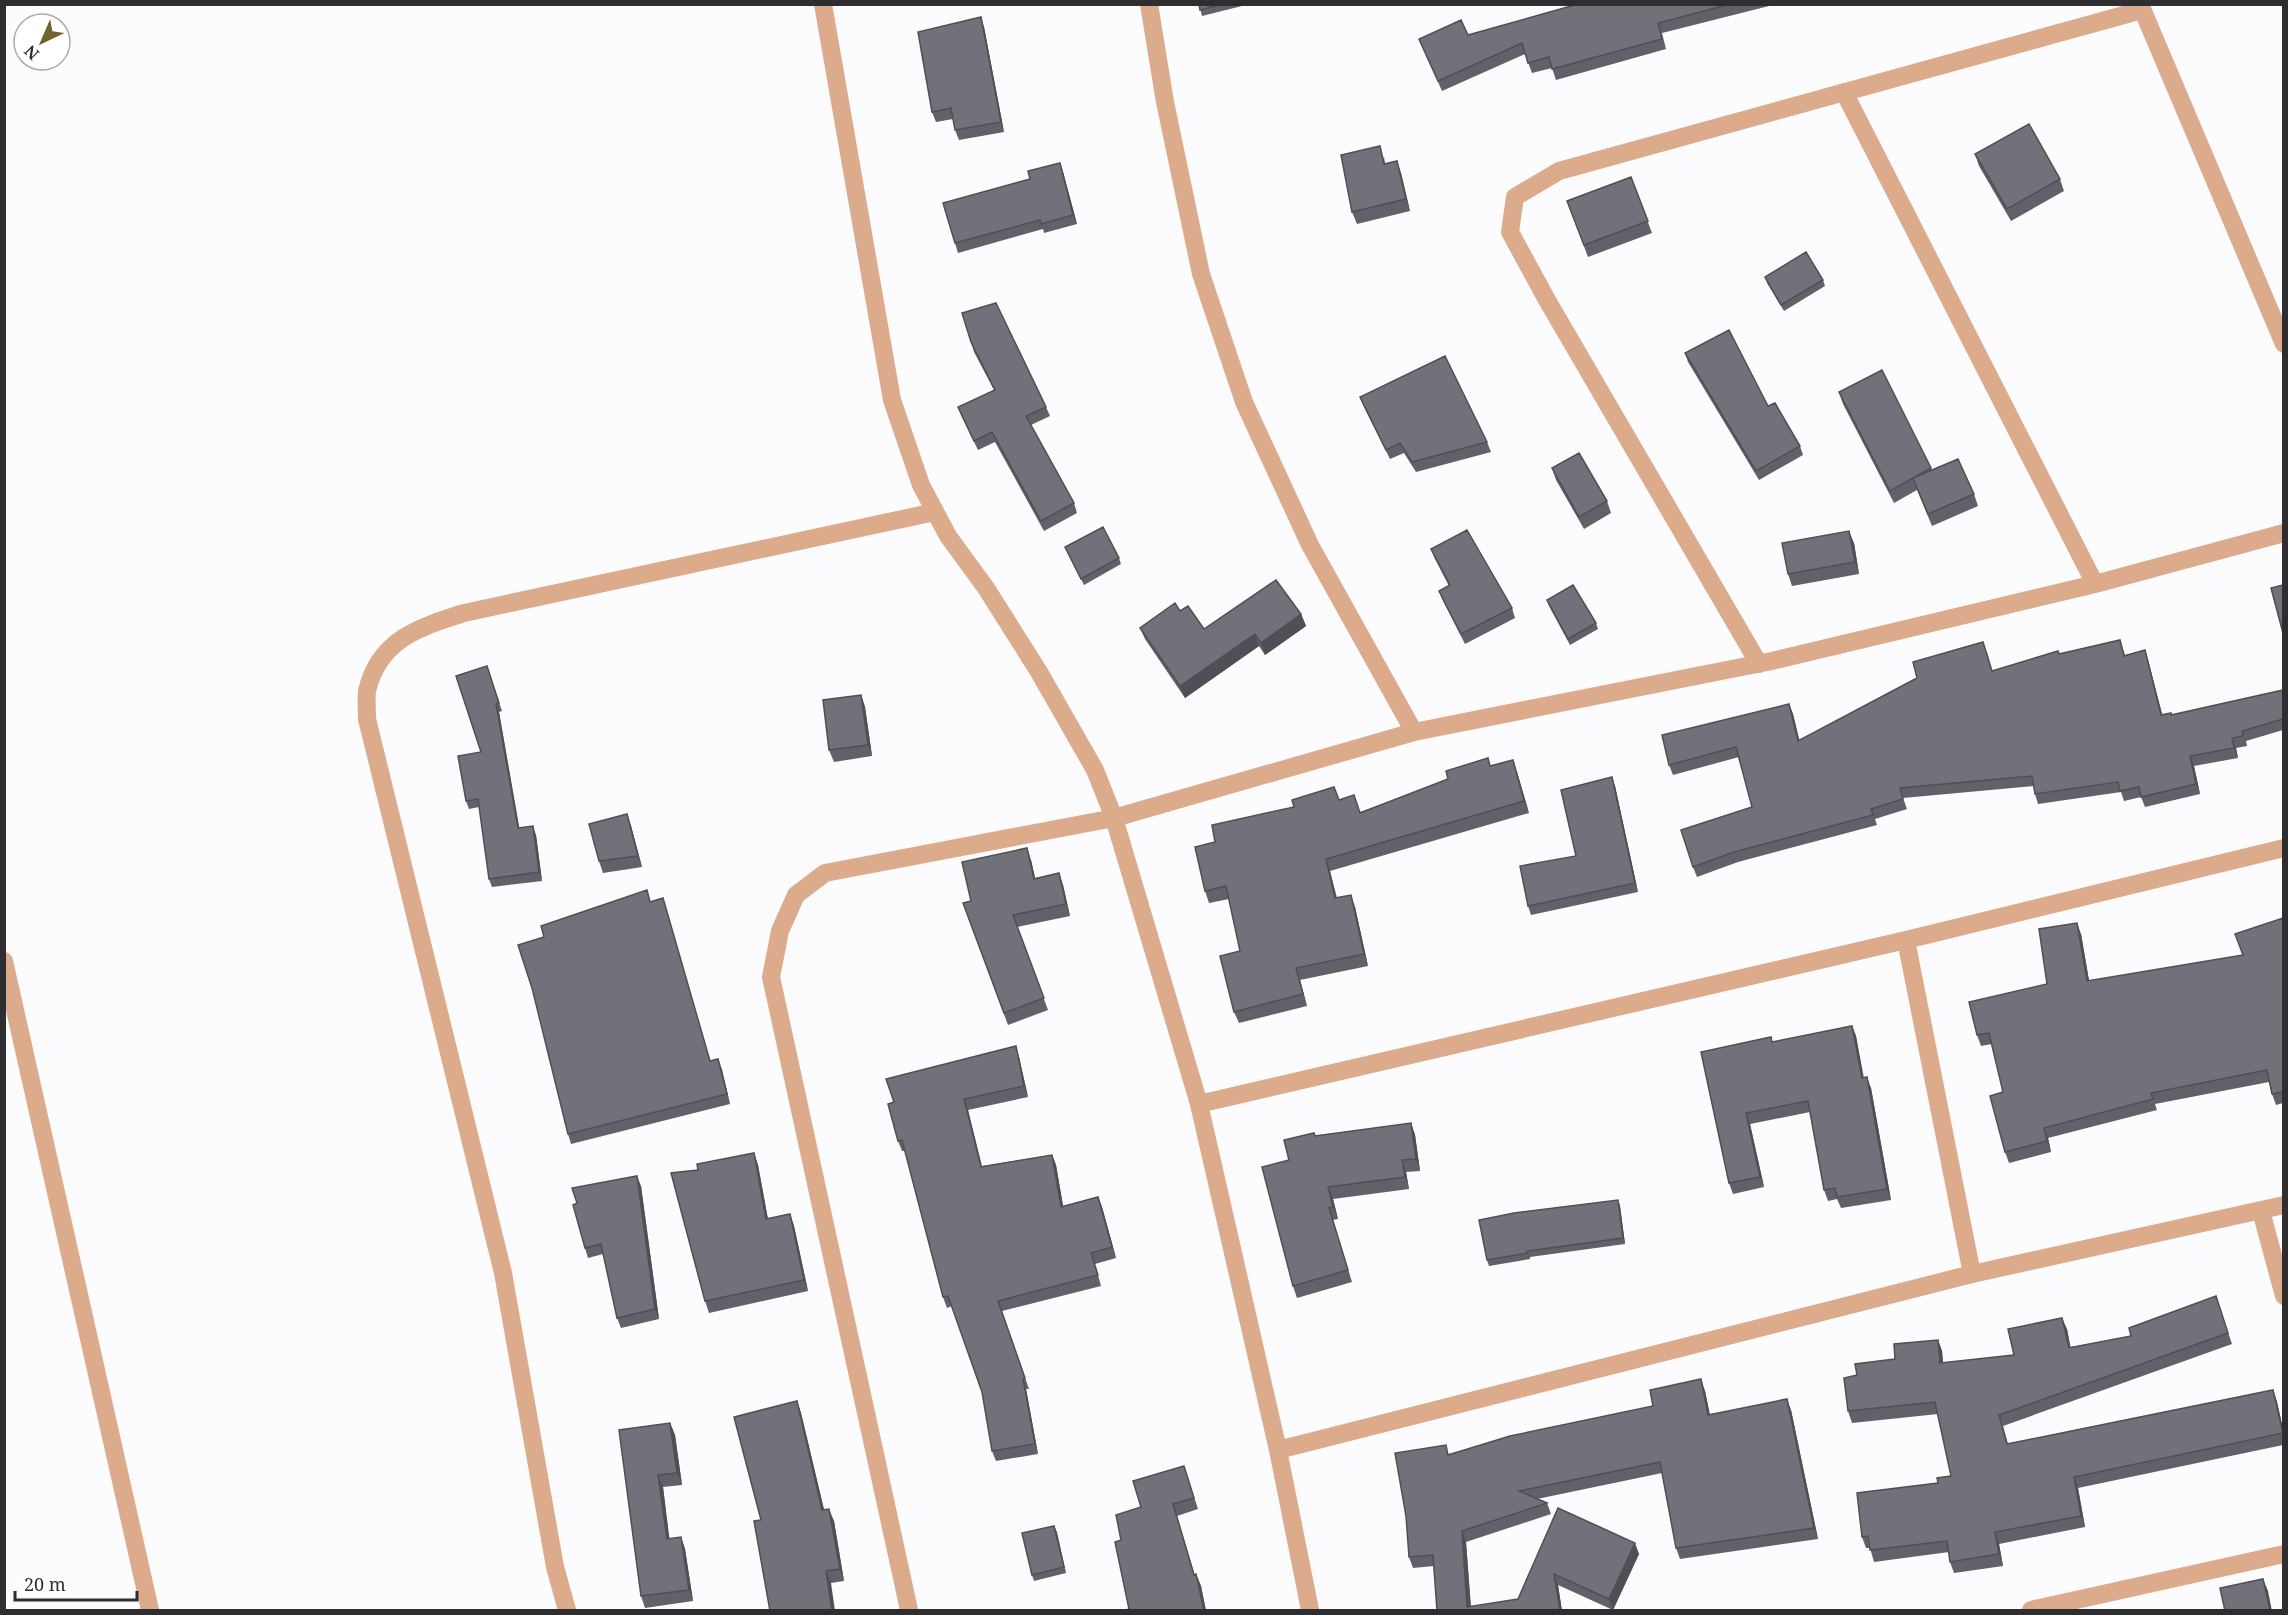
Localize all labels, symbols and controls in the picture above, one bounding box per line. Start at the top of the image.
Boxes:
north arrow [12,12,72,72]
text: N [19,40,44,65]
scale bar [15,1564,136,1602]
text: 20 m [24,1572,66,1596]

